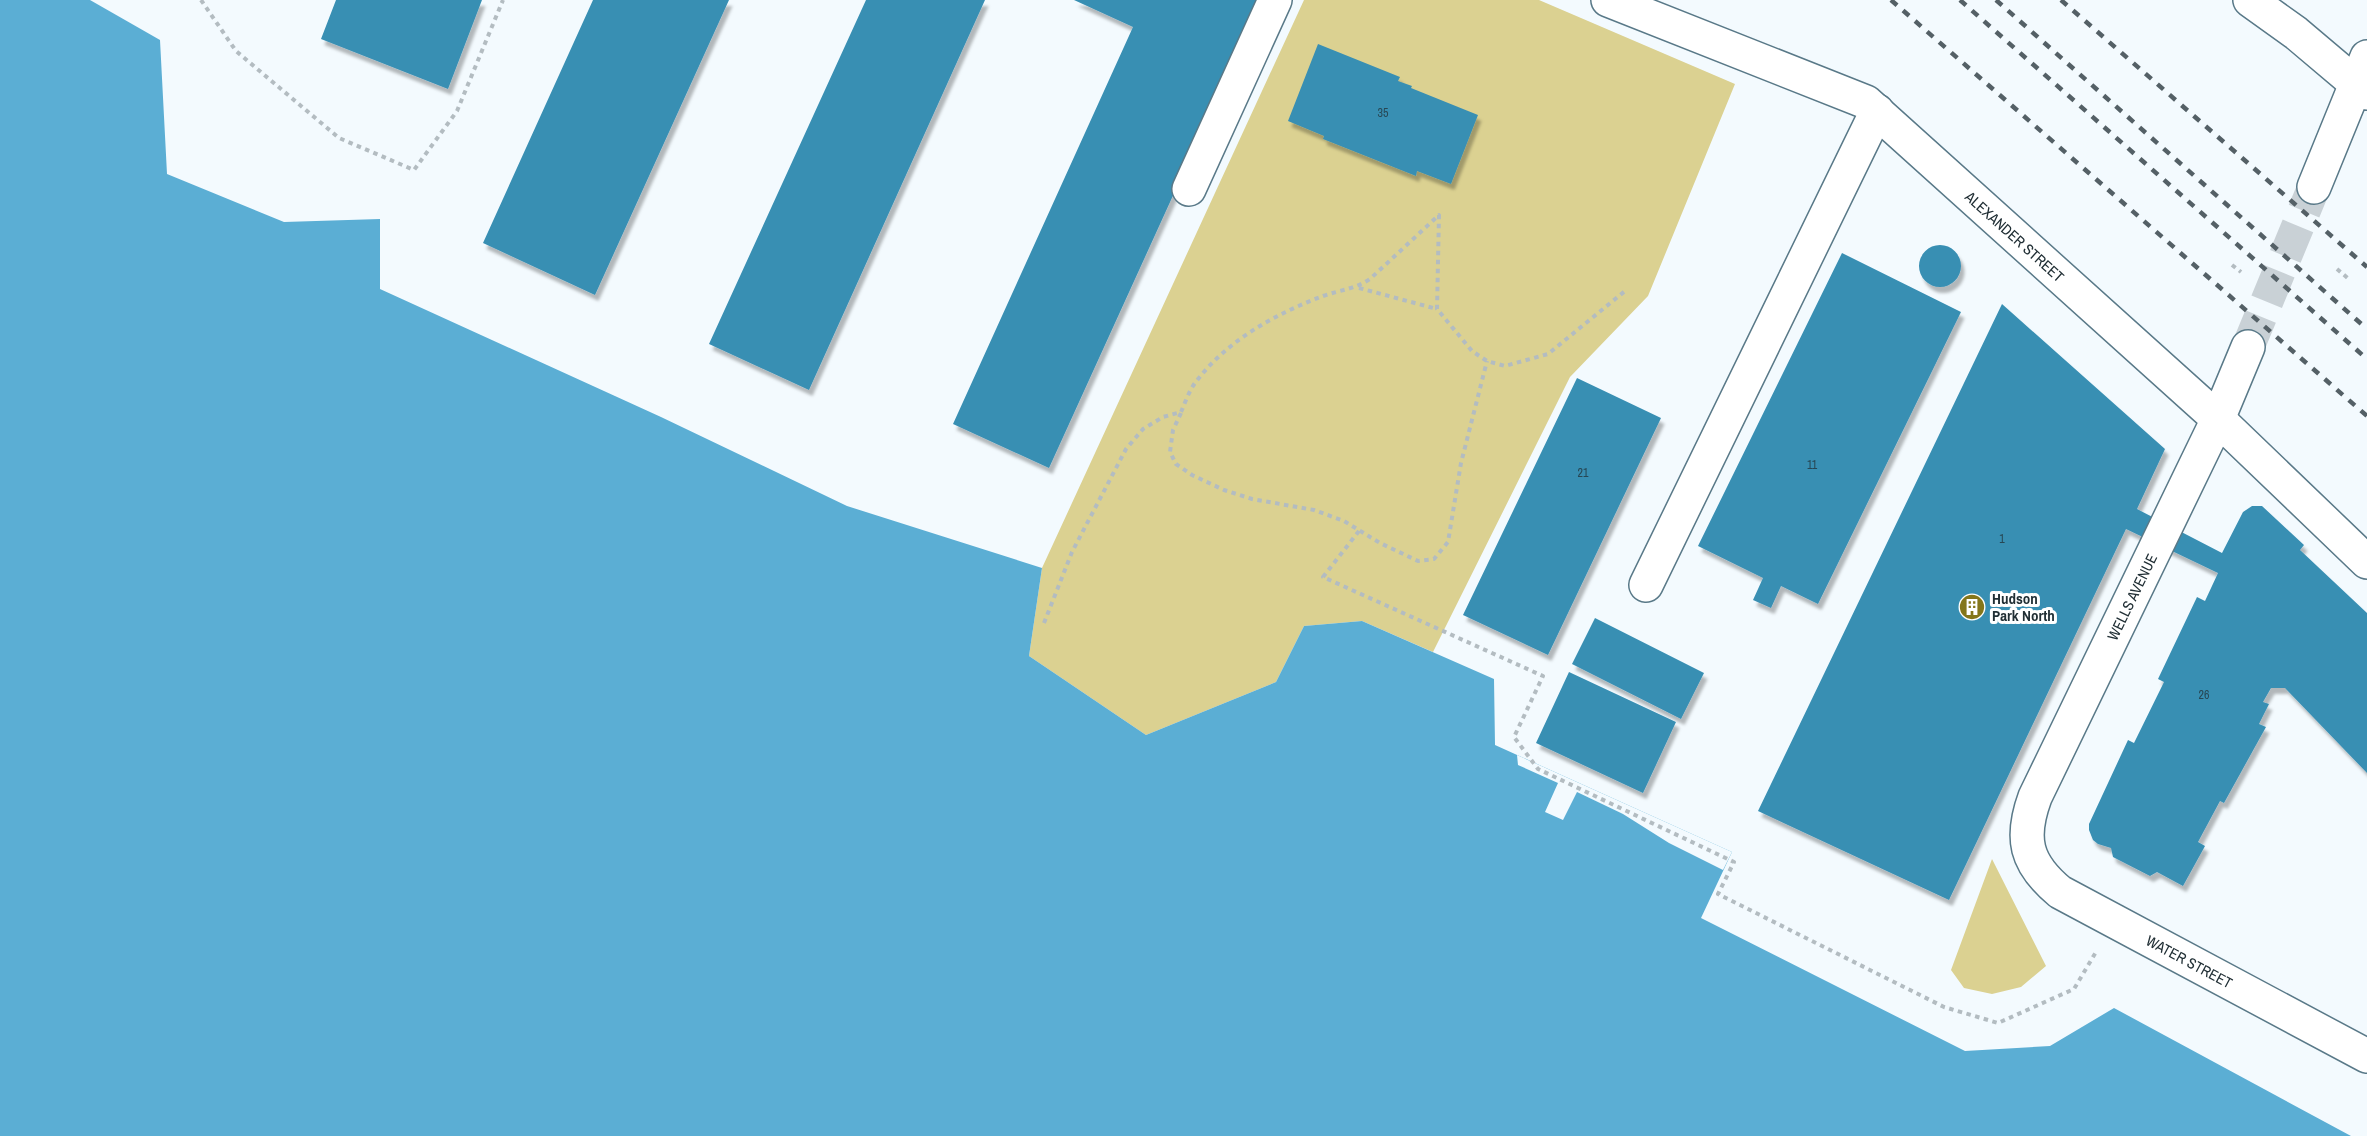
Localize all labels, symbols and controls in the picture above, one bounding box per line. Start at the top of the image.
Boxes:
house number: 35 [1378,105,1389,121]
street label: ALEXANDER STREET [1960,185,2069,287]
house number: 11 [1807,457,1818,473]
house number: 21 [1578,465,1589,481]
house number: 1 [1999,531,2005,547]
street label: WELLS AVENUE [2102,550,2162,644]
place label: Hudson Park North [1992,588,2055,626]
building icon: Hudson Park North [1957,592,1987,622]
house number: 26 [2199,687,2209,703]
street label: WATER STREET [2143,930,2237,993]

